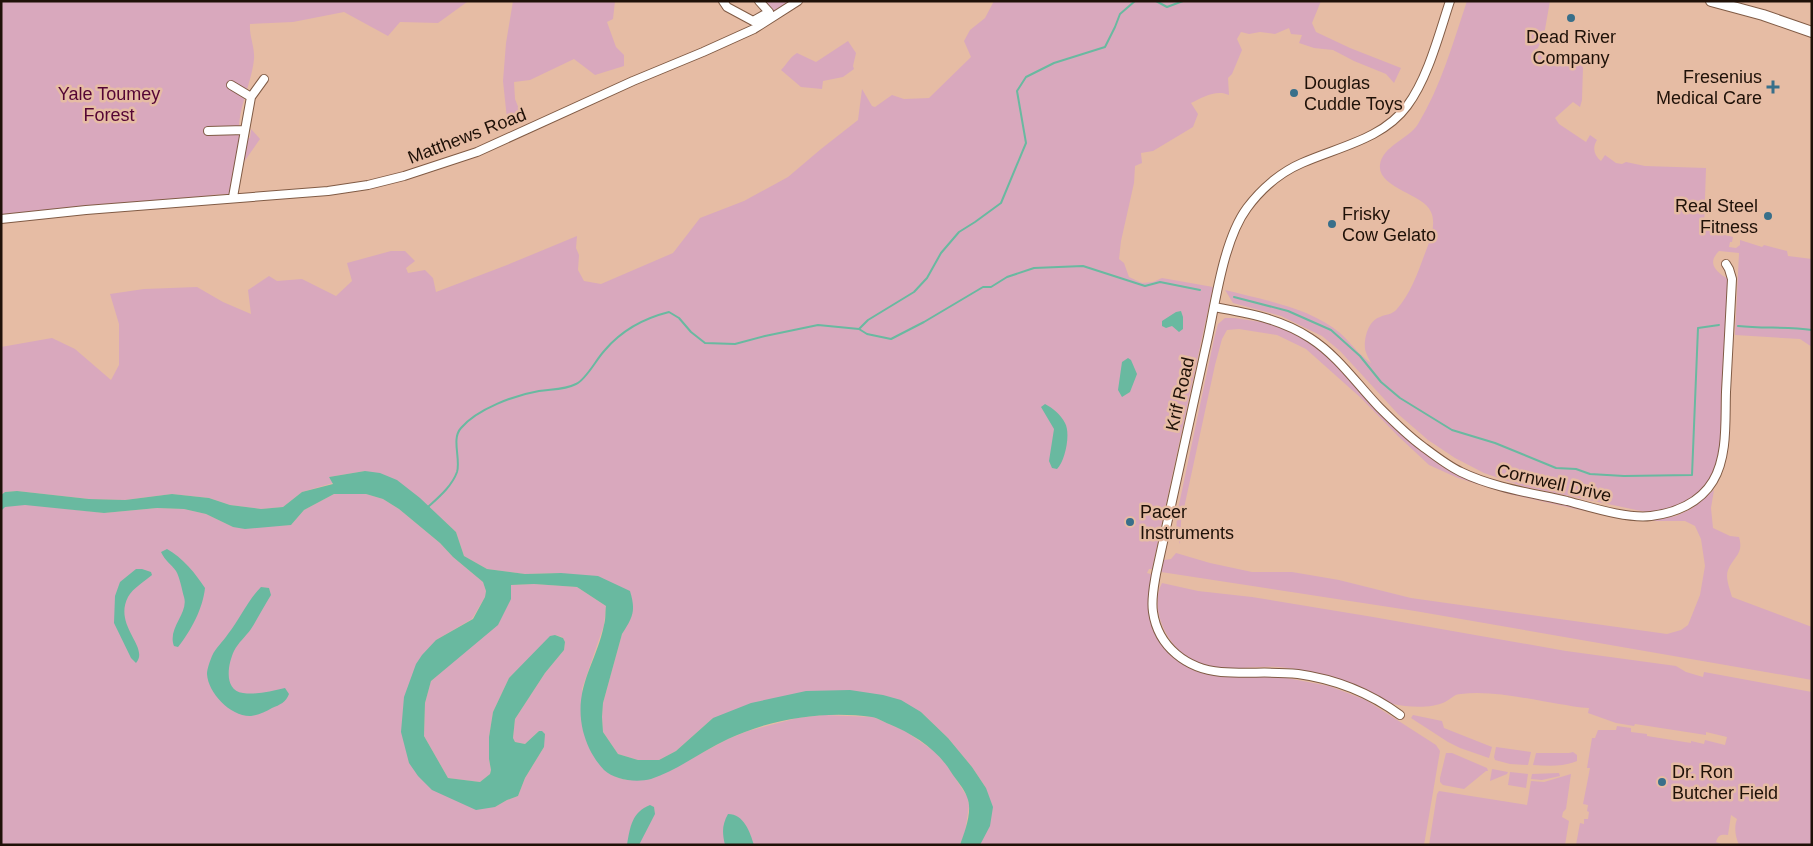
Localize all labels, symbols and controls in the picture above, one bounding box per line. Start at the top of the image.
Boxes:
marker: Dead River Company [1565,12,1577,24]
place label: Dead River Company [1526,27,1616,68]
place label: Fresenius Medical Care [1656,67,1762,108]
place label: Douglas Cuddle Toys [1304,73,1403,114]
marker: Fresenius Medical Care [1766,80,1780,94]
park label: Yale Toumey Forest [58,84,160,125]
marker: Douglas Cuddle Toys [1288,87,1300,99]
street label: Matthews Road [405,104,529,168]
place label: Real Steel Fitness [1675,196,1758,237]
place label: Frisky Cow Gelato [1342,204,1436,245]
marker: Real Steel Fitness [1762,210,1774,222]
marker: Frisky Cow Gelato [1326,218,1338,230]
street label: Krif Road [1162,355,1198,433]
street label: Cornwell Drive [1495,460,1613,506]
place label: Pacer Instruments [1140,502,1234,543]
marker: Pacer Instruments [1124,516,1136,528]
place label: Dr. Ron Butcher Field [1672,762,1778,803]
marker: Dr. Ron Butcher Field [1656,776,1668,788]

